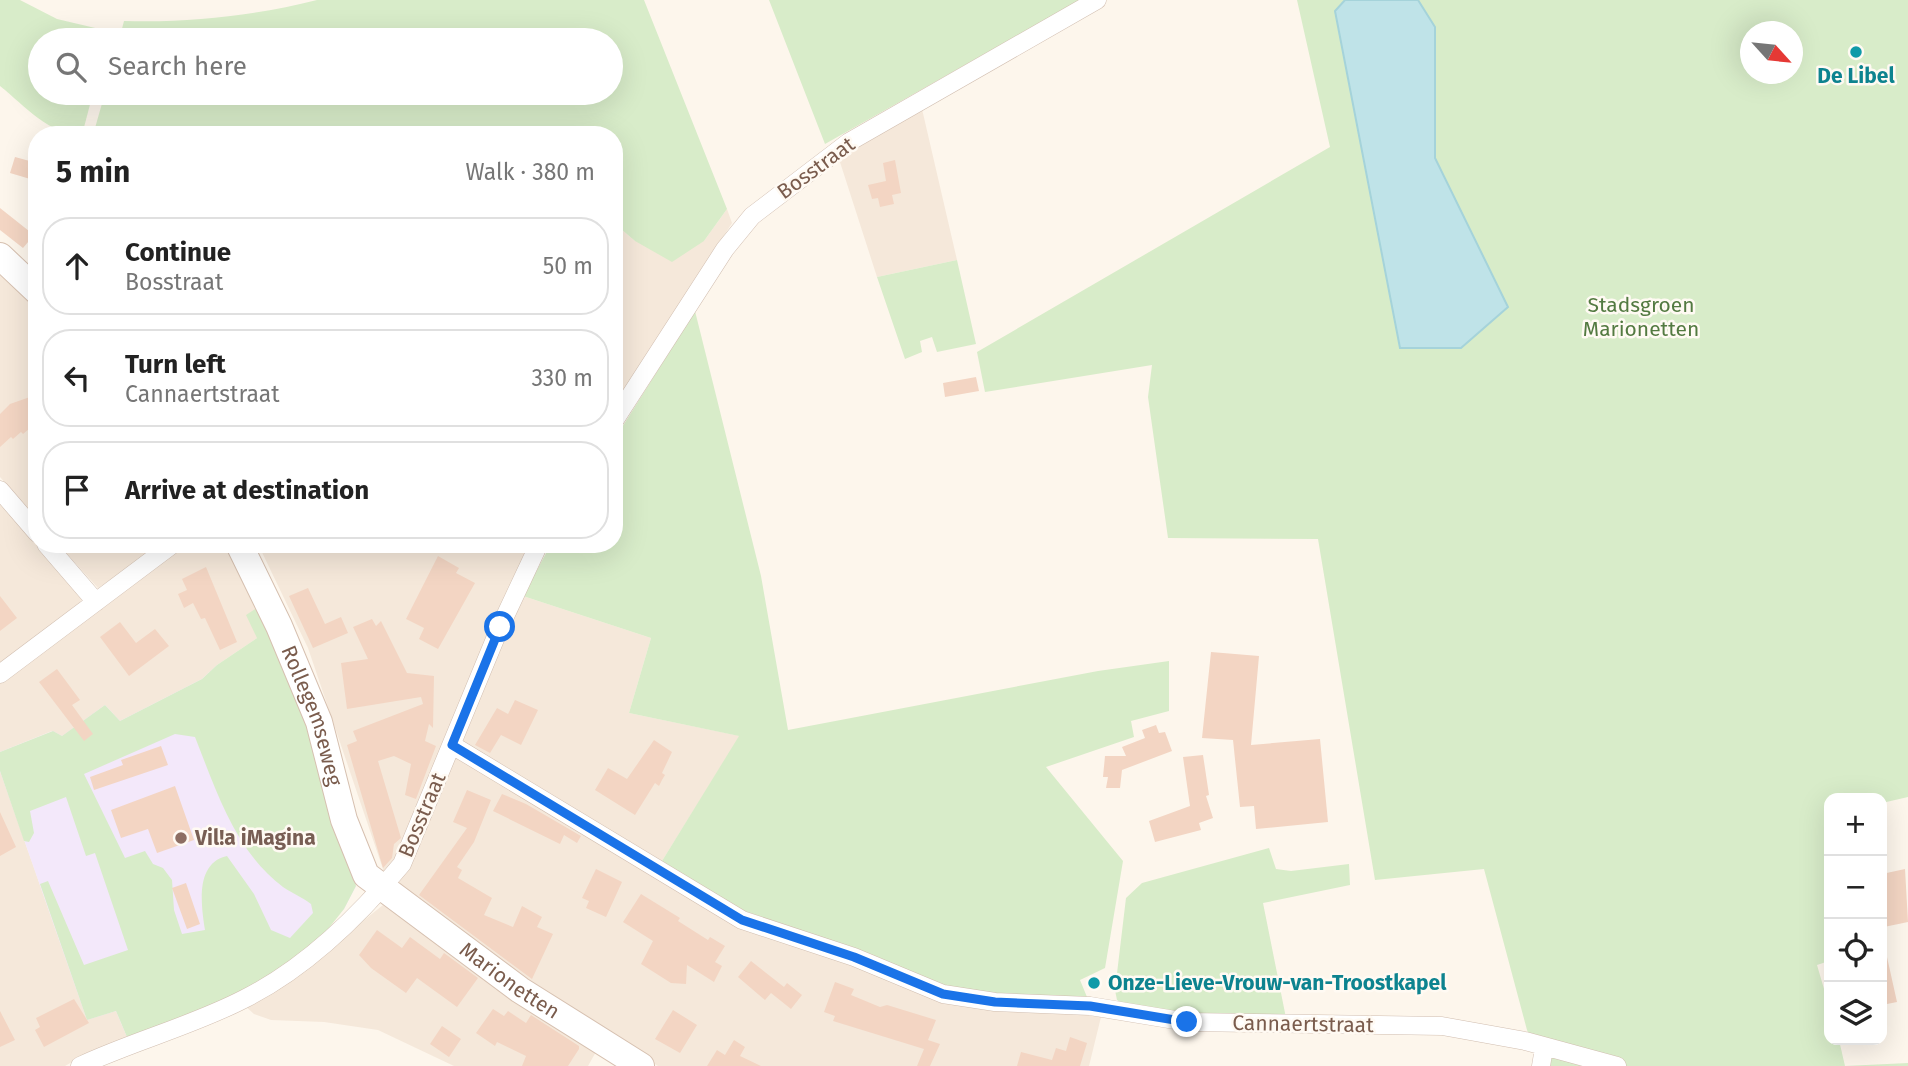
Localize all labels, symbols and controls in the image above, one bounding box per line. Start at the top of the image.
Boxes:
north arrow [1740,21,1803,84]
search box [28,28,623,105]
marker: De Libel [1848,44,1864,60]
icon: search [52,48,90,86]
text: Search here [108,51,247,82]
place label: De Libel [1817,63,1895,89]
street label: Bosstraat [772,131,860,205]
text: 5 min [56,154,130,190]
text: Walk · 380 m [465,158,595,186]
text: Continue [125,237,231,268]
icon: ahead [58,247,96,285]
text: 50 m [543,252,593,280]
text: Bosstraat [125,268,223,296]
park label: Stadsgroen Marionetten [1583,292,1699,342]
text: Turn left [125,349,226,380]
icon: left [58,359,96,397]
text: 330 m [531,364,593,392]
text: Cannaertstraat [125,380,280,408]
icon: arrive [58,471,96,509]
text: Arrive at destination [125,475,369,506]
route start [484,611,515,642]
street label: Rollegemseweg [276,642,348,789]
street label: Bosstraat [393,768,452,861]
map controls [1824,793,1887,1045]
button: + [1824,793,1887,856]
place label: Vil!a iMagina [194,825,316,851]
marker: Vil!a iMagina [173,830,189,846]
button: − [1824,856,1887,919]
button: locate [1824,919,1887,982]
street label: Marionetten [454,936,565,1025]
place label: Onze-Lieve-Vrouw-van-Troostkapel [1108,970,1447,996]
marker: Onze-Lieve-Vrouw-van-Troostkapel [1086,975,1102,991]
button: layers [1824,982,1887,1045]
route end [1171,1006,1202,1037]
street label: Cannaertstraat [1232,1010,1374,1038]

